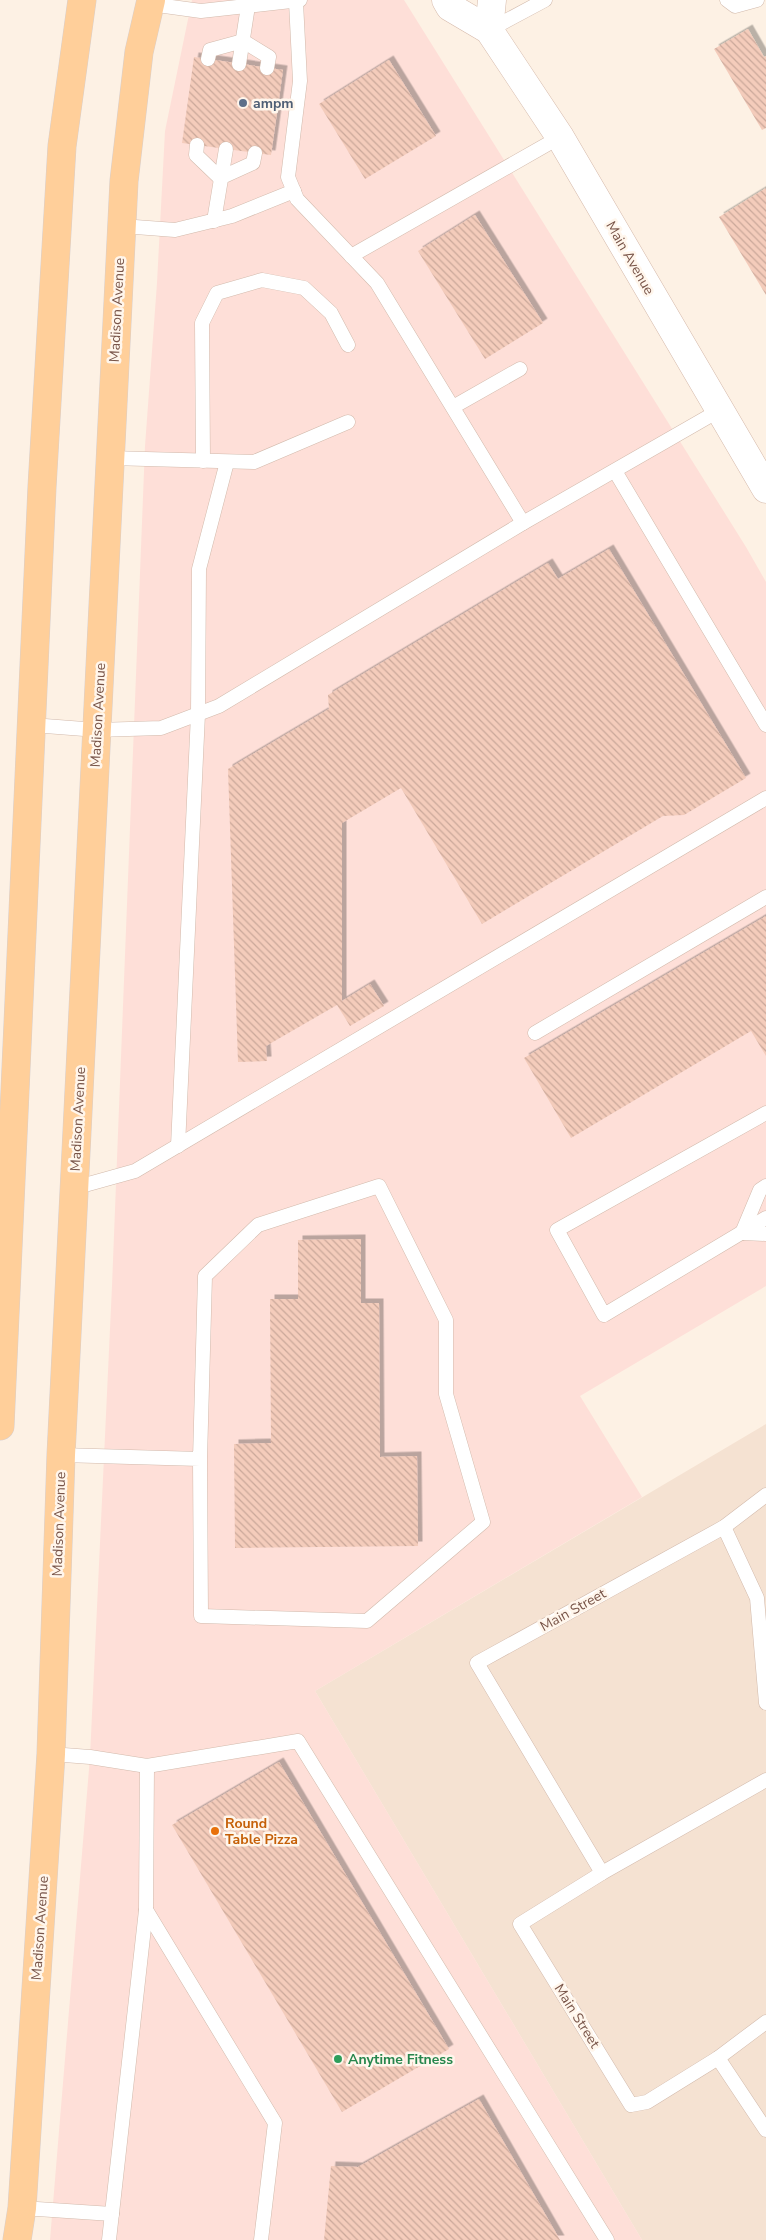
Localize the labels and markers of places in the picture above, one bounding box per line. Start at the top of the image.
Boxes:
place label: ampm [253,94,294,113]
marker: ampm [237,97,249,109]
place label: Round Table Pizza [225,1814,298,1849]
marker: Round Table Pizza [209,1825,221,1837]
place label: Anytime Fitness [348,2050,453,2069]
marker: Anytime Fitness [332,2053,344,2065]

